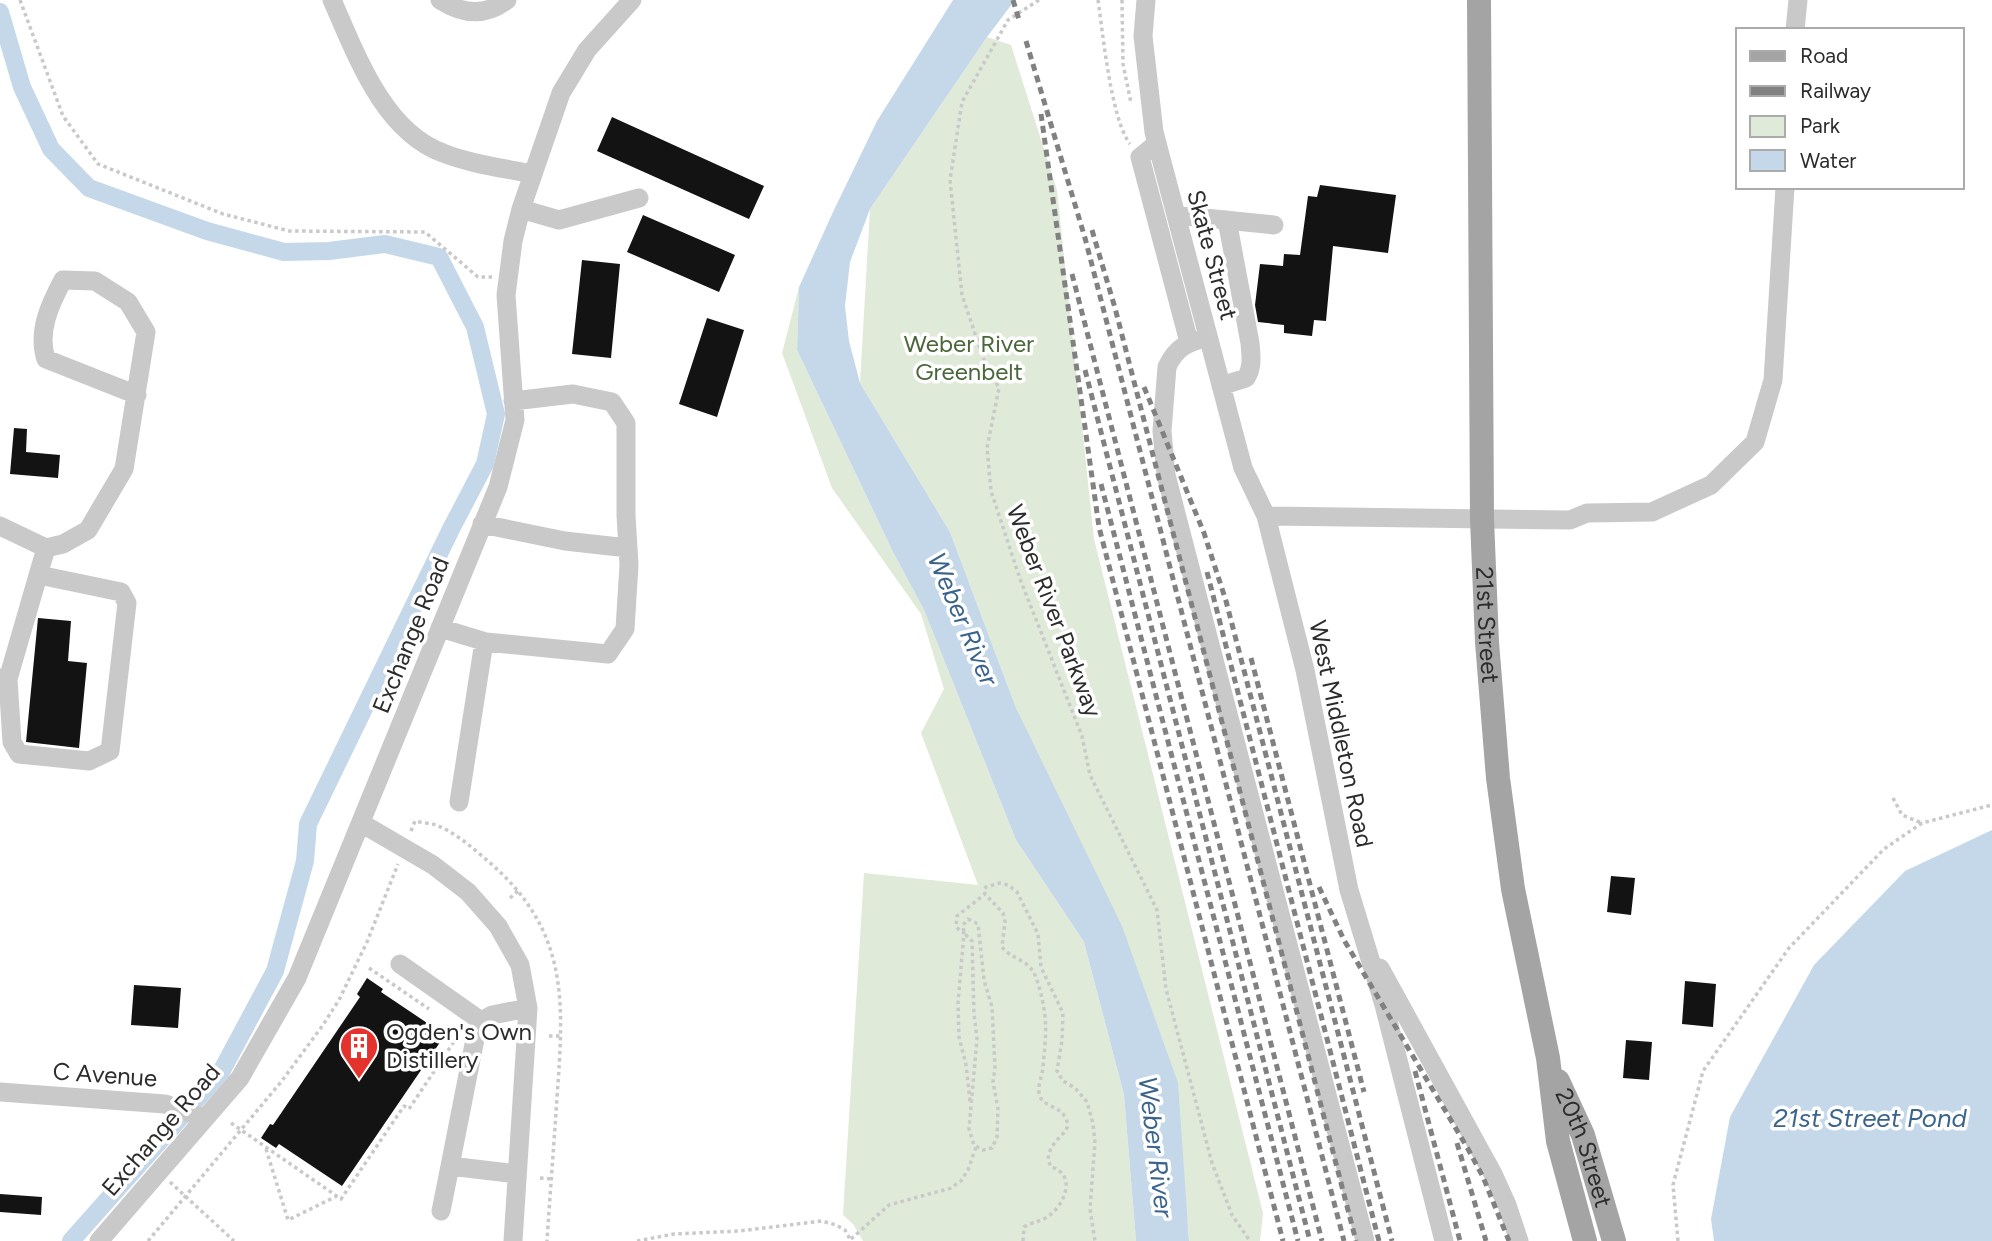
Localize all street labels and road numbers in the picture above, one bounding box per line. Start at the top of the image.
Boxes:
street label: Skate Street [1181,187,1244,323]
street label: Weber River Parkway [1001,501,1108,721]
street label: Exchange Road [366,552,455,717]
street label: 21st Street [1470,566,1505,684]
street label: West Middleton Road [1303,618,1380,850]
street label: C Avenue [52,1056,158,1093]
street label: Exchange Road [95,1058,226,1202]
street label: 20th Street [1549,1084,1618,1211]

